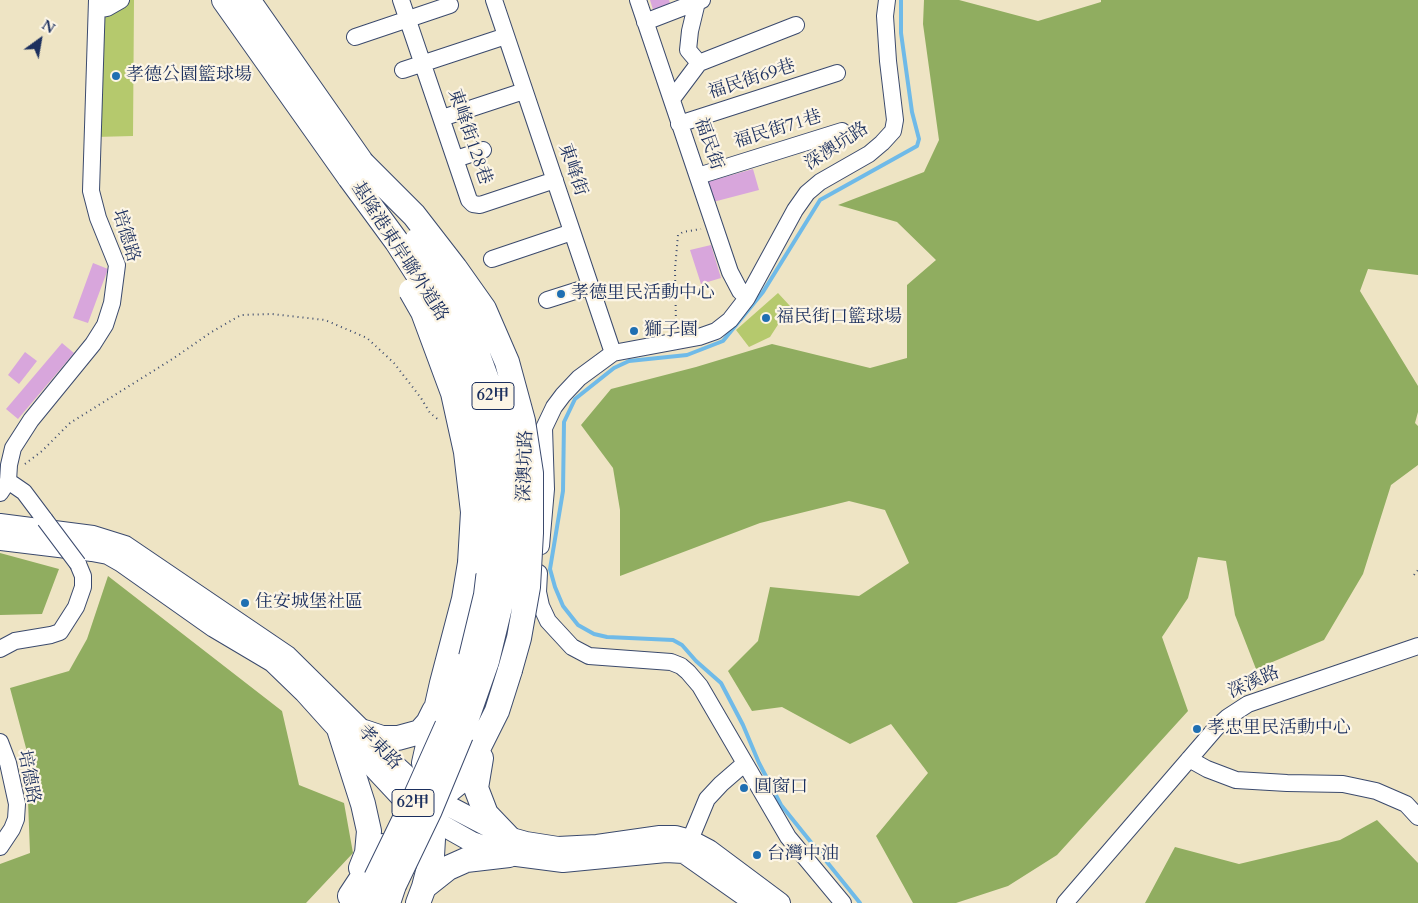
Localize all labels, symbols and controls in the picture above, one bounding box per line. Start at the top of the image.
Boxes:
north arrow [15,15,65,65]
text: N [38,16,58,38]
street label: 福民街69巷 [706,56,798,104]
place label: 孝德公園籃球場 [126,65,252,87]
marker: 孝德公園籃球場 [110,70,122,82]
street label: 東峰街128巷 [443,86,495,188]
street label: 福民街71巷 [732,106,824,154]
street label: 福民街 [689,115,727,173]
street label: 深澳坑路 [801,118,873,176]
street label: 東峰街 [553,141,591,199]
street label: 基隆港東岸聯外道路 [346,178,452,326]
street label: 培德路 [107,207,143,265]
place label: 孝德里民活動中心 [571,283,715,305]
marker: 孝德里民活動中心 [555,288,567,300]
place label: 福民街口籃球場 [776,307,902,329]
marker: 福民街口籃球場 [760,312,772,324]
place label: 獅子園 [644,320,698,342]
marker: 獅子園 [628,325,640,337]
road number: 62甲 [472,382,514,410]
street label: 深澳坑路 [514,430,538,502]
place label: 住安城堡社區 [255,592,363,614]
marker: 住安城堡社區 [239,597,251,609]
street label: 深溪路 [1225,662,1283,704]
place label: 孝忠里民活動中心 [1207,718,1351,740]
street label: 孝東路 [352,721,406,775]
marker: 孝忠里民活動中心 [1191,723,1203,735]
street label: 培德路 [12,748,44,806]
place label: 圓窗口 [754,777,808,799]
marker: 圓窗口 [738,782,750,794]
road number: 62甲 [392,790,434,816]
place label: 台灣中油 [767,844,839,866]
marker: 台灣中油 [751,849,763,861]

